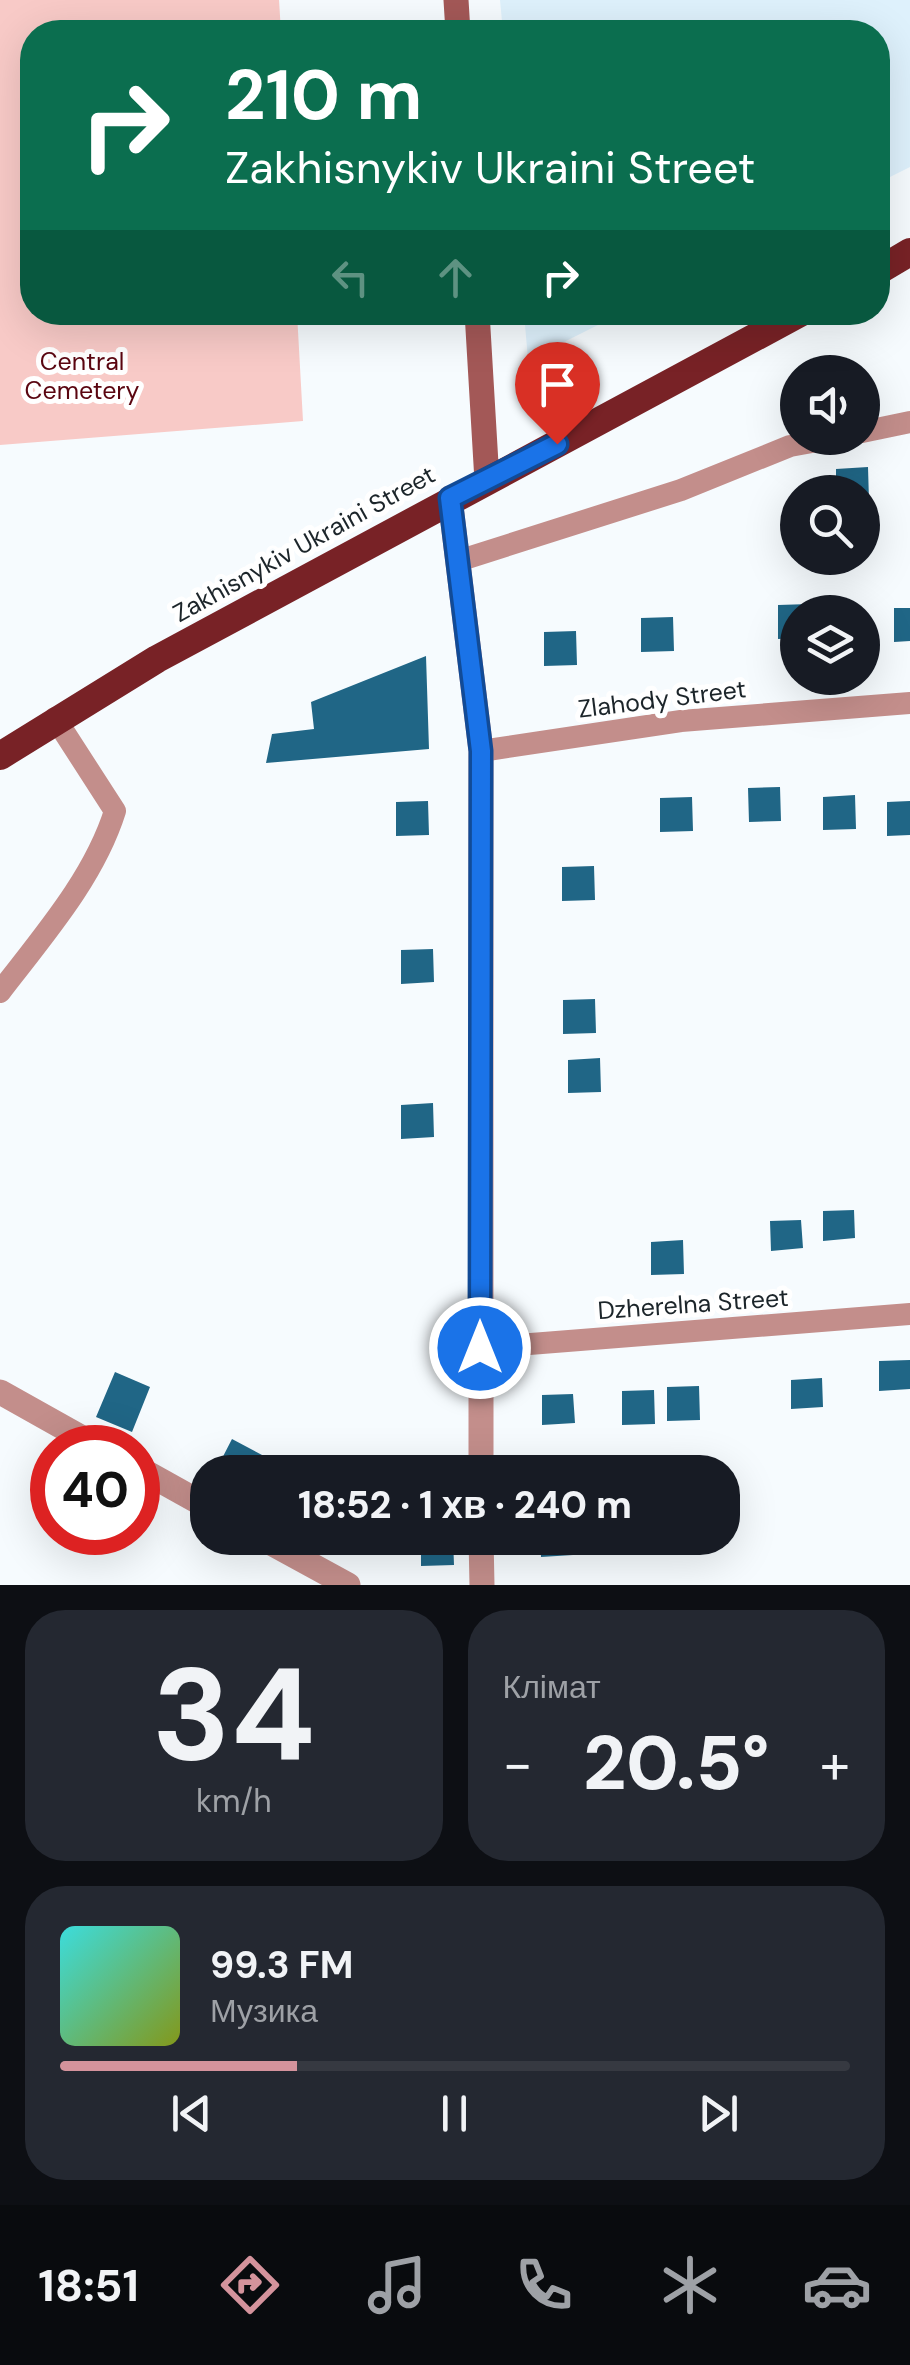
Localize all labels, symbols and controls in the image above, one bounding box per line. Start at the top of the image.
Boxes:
text: 210 m [225,50,422,141]
icon: right [60,60,190,190]
text: Zakhisnykiv Ukraini Street [225,138,755,197]
icon: left [323,250,378,305]
icon: ahead [428,250,483,305]
icon: right [533,250,588,305]
pin [515,342,600,445]
park label: Central Cemetery [25,345,140,407]
map controls [780,355,880,695]
button: sound [780,355,880,455]
icon: arrive [530,357,585,412]
street label: Zakhisnykiv Ukraini Street [167,458,441,630]
button: search [780,475,880,575]
button: layers [780,595,880,695]
street label: Zlahody Street [576,672,748,726]
street label: Dzherelna Street [596,1281,790,1327]
position arrow [428,1296,532,1400]
speed limit sign: 40 [30,1425,160,1555]
text: 18:52 · 1 хв · 240 m [298,1480,632,1530]
text: 34 [152,1630,315,1799]
text: Клімат [503,1666,601,1708]
text: 20.5° [583,1715,769,1812]
text: − [503,1728,533,1800]
text: + [820,1728,850,1800]
text: km/h [196,1780,272,1822]
text: 99.3 FM [210,1940,353,1990]
text: Музика [210,1990,318,2032]
icon: previous [164,2086,219,2141]
icon: pause [427,2086,482,2141]
icon: next [691,2086,746,2141]
icon: directions [215,2250,285,2320]
icon: music [362,2250,432,2320]
icon: phone [509,2250,579,2320]
icon: climate [655,2250,725,2320]
icon: car [802,2250,872,2320]
text: 18:51 [38,2256,139,2315]

